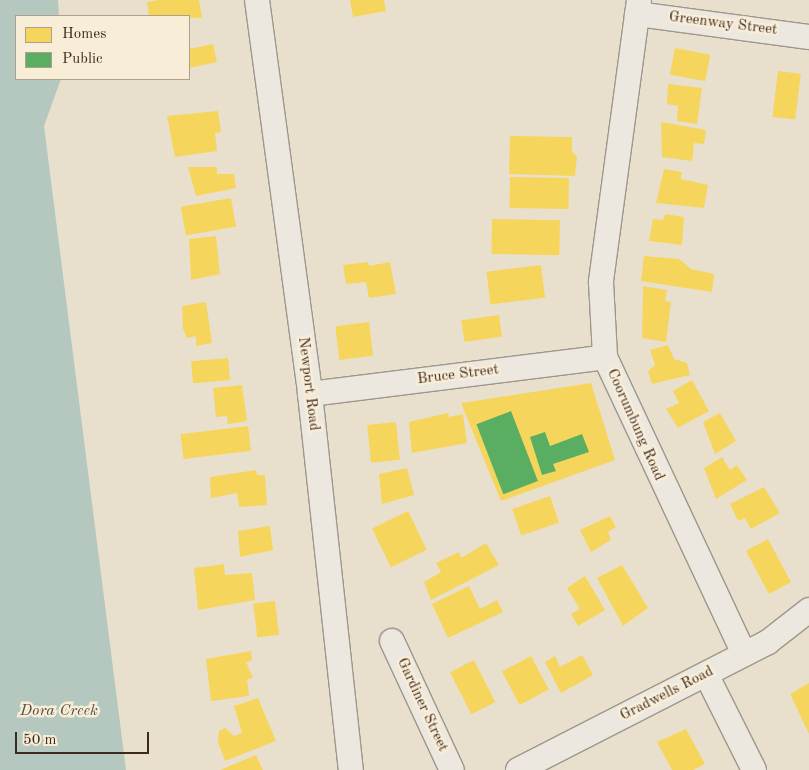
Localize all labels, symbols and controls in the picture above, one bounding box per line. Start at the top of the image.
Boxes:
street label: Greenway Street [668,8,778,40]
legend [15,15,190,80]
text: Homes [62,27,107,42]
text: Public [62,52,103,67]
street label: Newport Road [293,336,323,432]
street label: Bruce Street [416,361,500,389]
street label: Coorumbung Road [602,366,668,484]
street label: Gardiner Street [392,655,452,755]
street label: Gradwells Road [617,663,717,725]
water label: Dora Creek [20,701,98,721]
scale bar [18,722,151,754]
text: 50 m [23,733,57,748]

